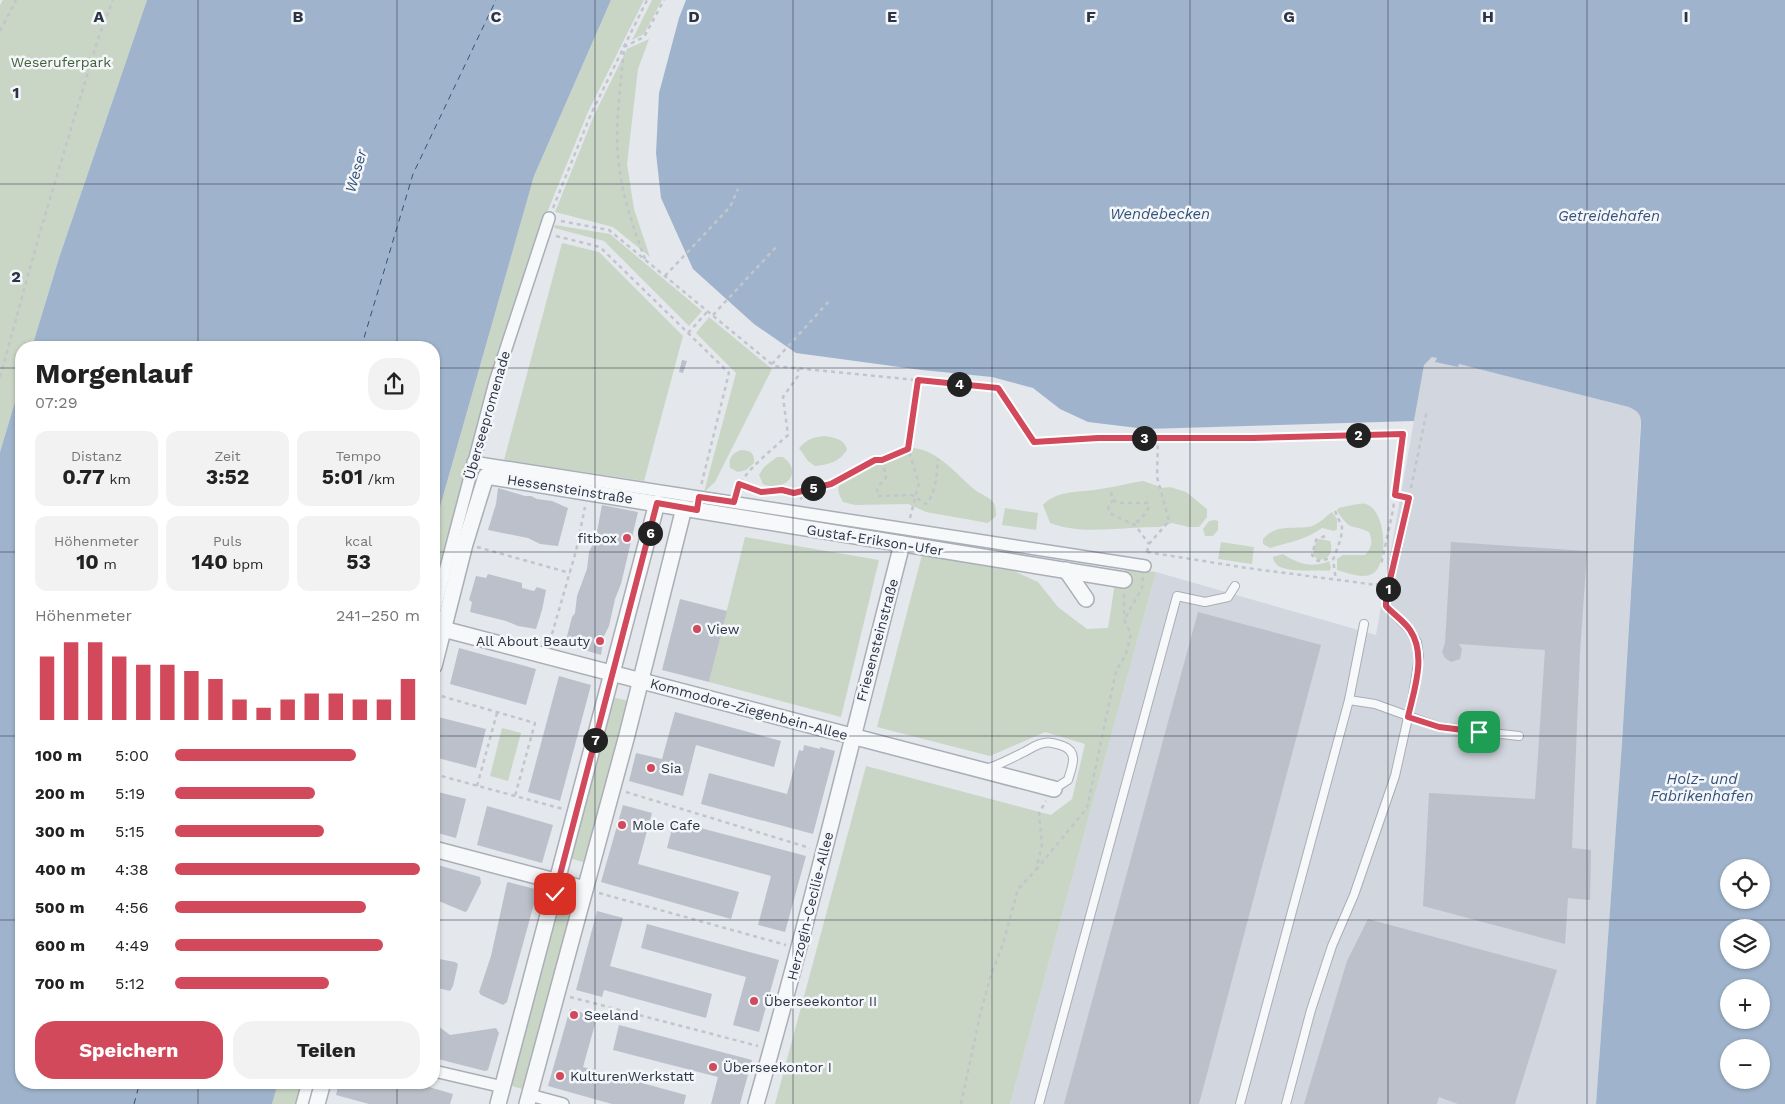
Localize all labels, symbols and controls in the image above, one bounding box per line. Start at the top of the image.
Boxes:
text: A [94,7,105,26]
text: B [293,7,304,26]
text: C [491,7,502,26]
text: D [688,7,700,26]
text: E [887,7,897,26]
text: F [1086,7,1096,26]
text: G [1283,7,1295,26]
text: H [1482,7,1494,26]
text: I [1683,7,1689,26]
park label: Weseruferpark [11,54,111,70]
text: 1 [13,83,19,102]
water label: Weser [341,146,371,195]
water label: Wendebecken [1110,205,1210,223]
water label: Getreidehafen [1558,207,1660,225]
text: 2 [11,267,21,286]
street label: Überseepromenade [461,349,513,481]
text: Morgenlauf [35,357,193,390]
button: share [368,358,420,410]
pin: 4 [946,372,972,396]
text: 4 [955,376,964,392]
text: 07:29 [35,393,78,412]
pin: 2 [1346,422,1370,448]
pin: 3 [1132,426,1156,450]
text: 2 [1354,427,1363,443]
text: 3 [1140,430,1149,446]
text: Distanz [71,448,122,464]
text: Zeit [214,448,241,464]
text: Tempo [336,448,381,464]
text: 0.77 [62,464,105,489]
text: 3:52 [206,464,249,489]
text: 5:01 [322,464,363,489]
text: km [105,471,131,487]
text: /km [363,471,395,487]
street label: Hessensteinstraße [506,471,634,507]
pin: 5 [800,476,826,500]
text: 5 [809,480,818,496]
pin: 6 [638,520,662,546]
street label: Gustaf-Erikson-Ufer [805,521,945,559]
text: 6 [646,525,655,541]
place label: fitbox [578,530,617,546]
marker: fitbox [621,532,633,544]
text: Höhenmeter [54,533,139,549]
text: Puls [213,533,242,549]
text: kcal [345,533,372,549]
text: 10 [76,549,99,574]
text: 140 [192,549,228,574]
text: 53 [346,549,371,574]
text: m [99,556,117,572]
text: bpm [228,556,263,572]
pin: 1 [1376,576,1400,602]
street label: Friesensteinstraße [853,577,901,703]
text: 1 [1385,581,1392,597]
text: Höhenmeter [35,606,132,625]
text: 241–250 m [336,606,420,625]
place label: View [707,621,740,637]
marker: View [691,623,703,635]
place label: All About Beauty [476,633,591,649]
marker: All About Beauty [594,635,606,647]
street label: Kommodore-Ziegenbein-Allee [648,675,850,743]
pin [1458,711,1500,753]
icon: arrive [1465,718,1493,746]
pin: 7 [582,728,608,752]
text: 7 [591,732,600,748]
text: 100 m [35,746,82,765]
text: 5:00 [115,746,149,765]
place label: Sia [661,760,682,776]
marker: Sia [645,762,657,774]
water label: Holz- und Fabrikenhafen [1650,770,1754,805]
text: 200 m [35,784,85,803]
text: 5:19 [115,784,145,803]
place label: Mole Cafe [632,817,700,833]
marker: Mole Cafe [616,819,628,831]
text: 300 m [35,822,85,841]
text: 5:15 [115,822,145,841]
street label: Herzogin-Cecilie-Allee [784,830,836,982]
map controls [1720,859,1770,1089]
button: locate [1720,859,1770,909]
text: 400 m [35,860,86,879]
text: 4:38 [115,860,149,879]
pin [534,873,576,915]
icon: check [541,880,569,908]
text: 500 m [35,898,85,917]
text: 4:56 [115,898,149,917]
button: layers [1720,919,1770,969]
text: 600 m [35,936,85,955]
text: 4:49 [115,936,149,955]
text: 700 m [35,974,85,993]
text: 5:12 [115,974,145,993]
button: + [1720,979,1770,1029]
place label: Überseekontor II [764,993,877,1009]
marker: Überseekontor II [748,995,760,1007]
place label: Seeland [584,1007,639,1023]
marker: Seeland [568,1009,580,1021]
button: Speichern [35,1021,223,1079]
button: Teilen [233,1021,420,1079]
button: − [1720,1039,1770,1089]
place label: Überseekontor I [723,1059,832,1075]
marker: Überseekontor I [707,1061,719,1073]
place label: KulturenWerkstatt [570,1068,694,1084]
marker: KulturenWerkstatt [554,1070,566,1082]

